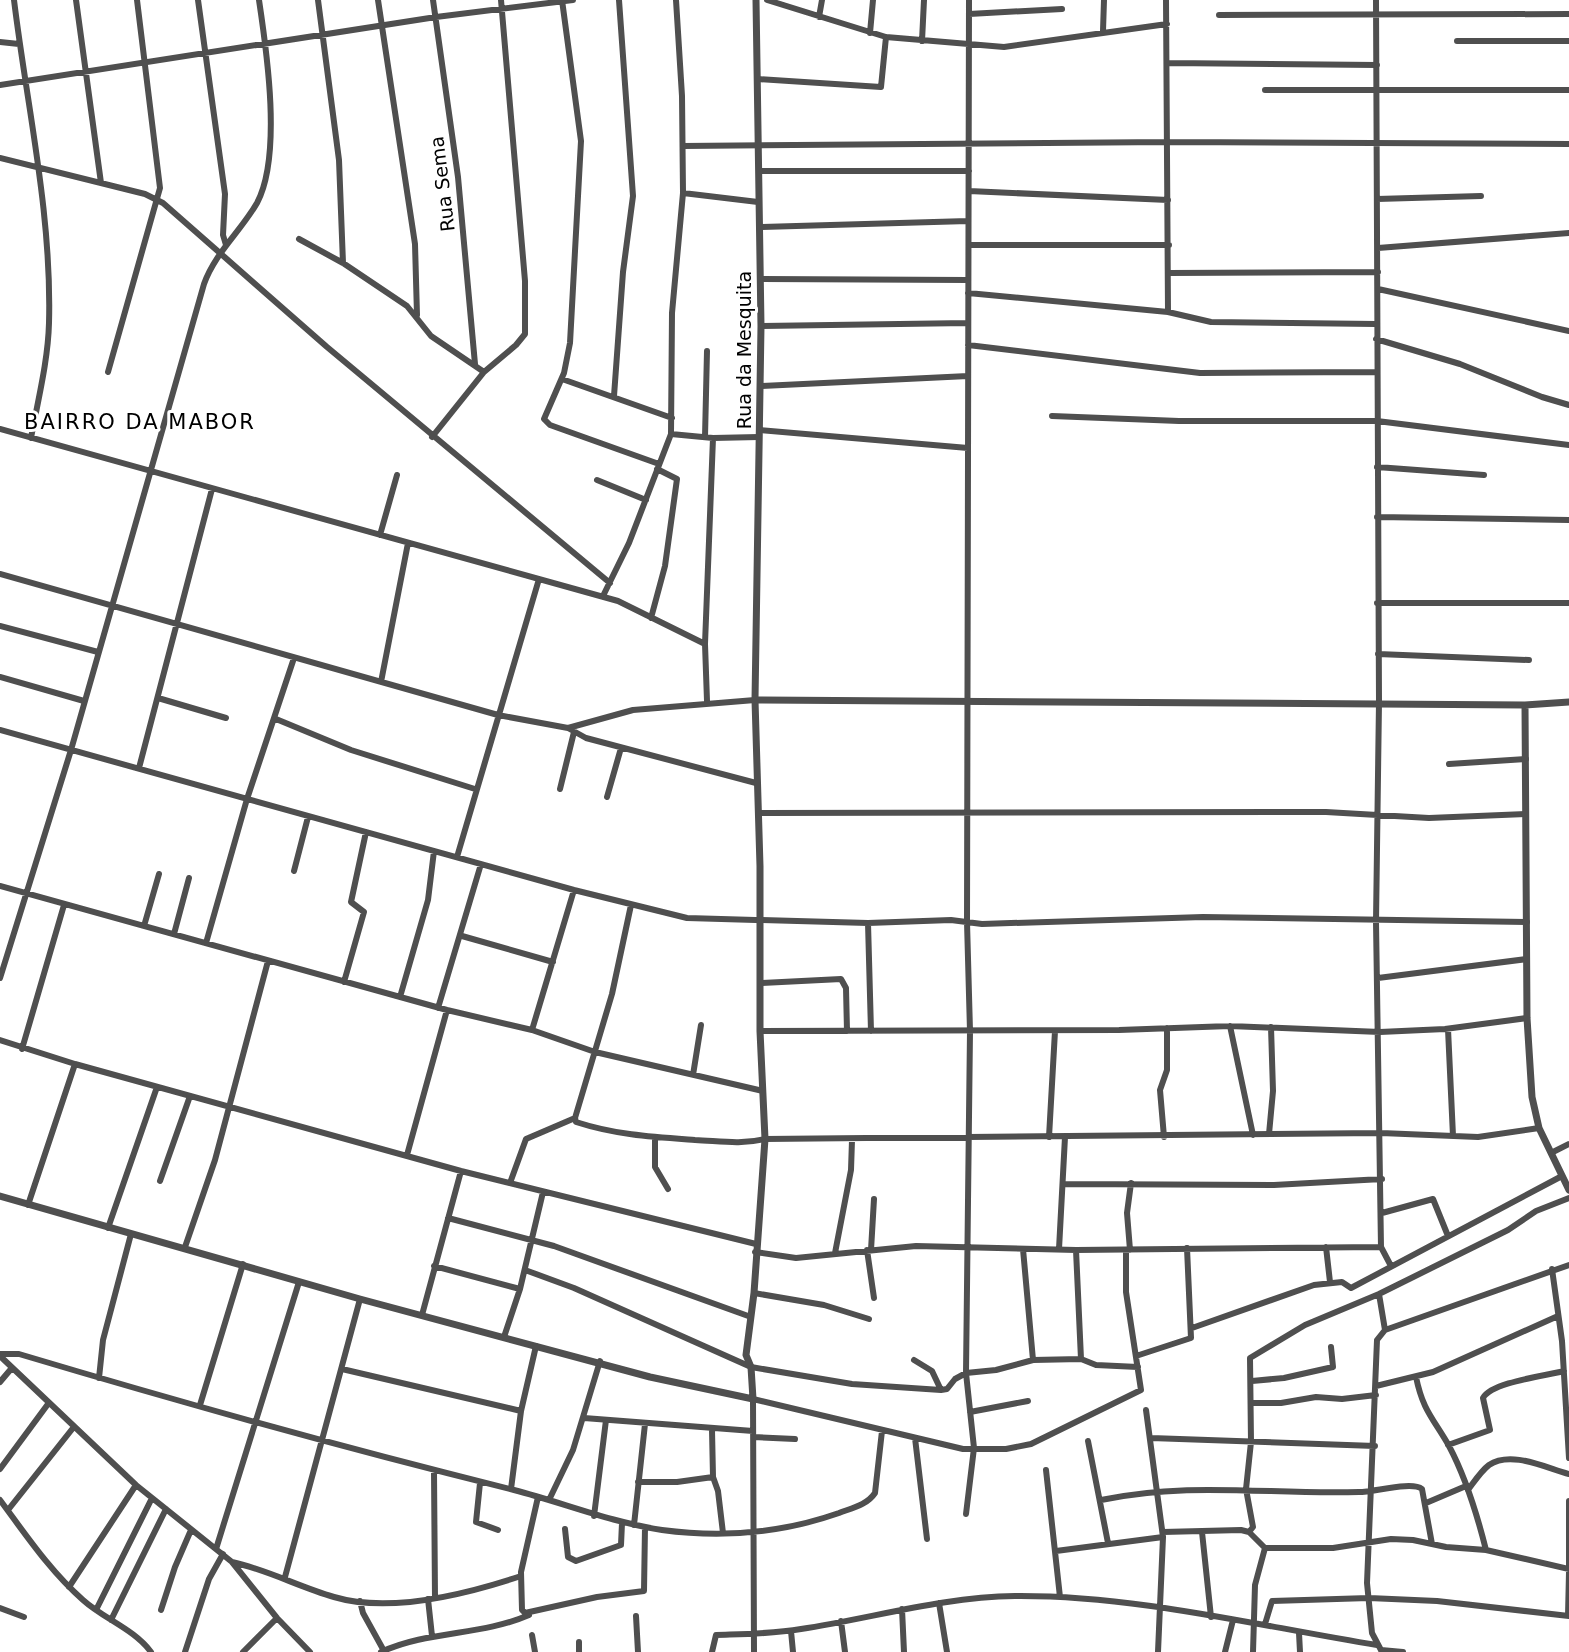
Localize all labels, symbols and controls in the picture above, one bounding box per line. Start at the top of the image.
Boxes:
street label: Rua Sema [425,135,459,233]
street label: Rua da Mesquita [733,271,755,429]
district label: BAIRRO DA MABOR [24,410,256,434]

